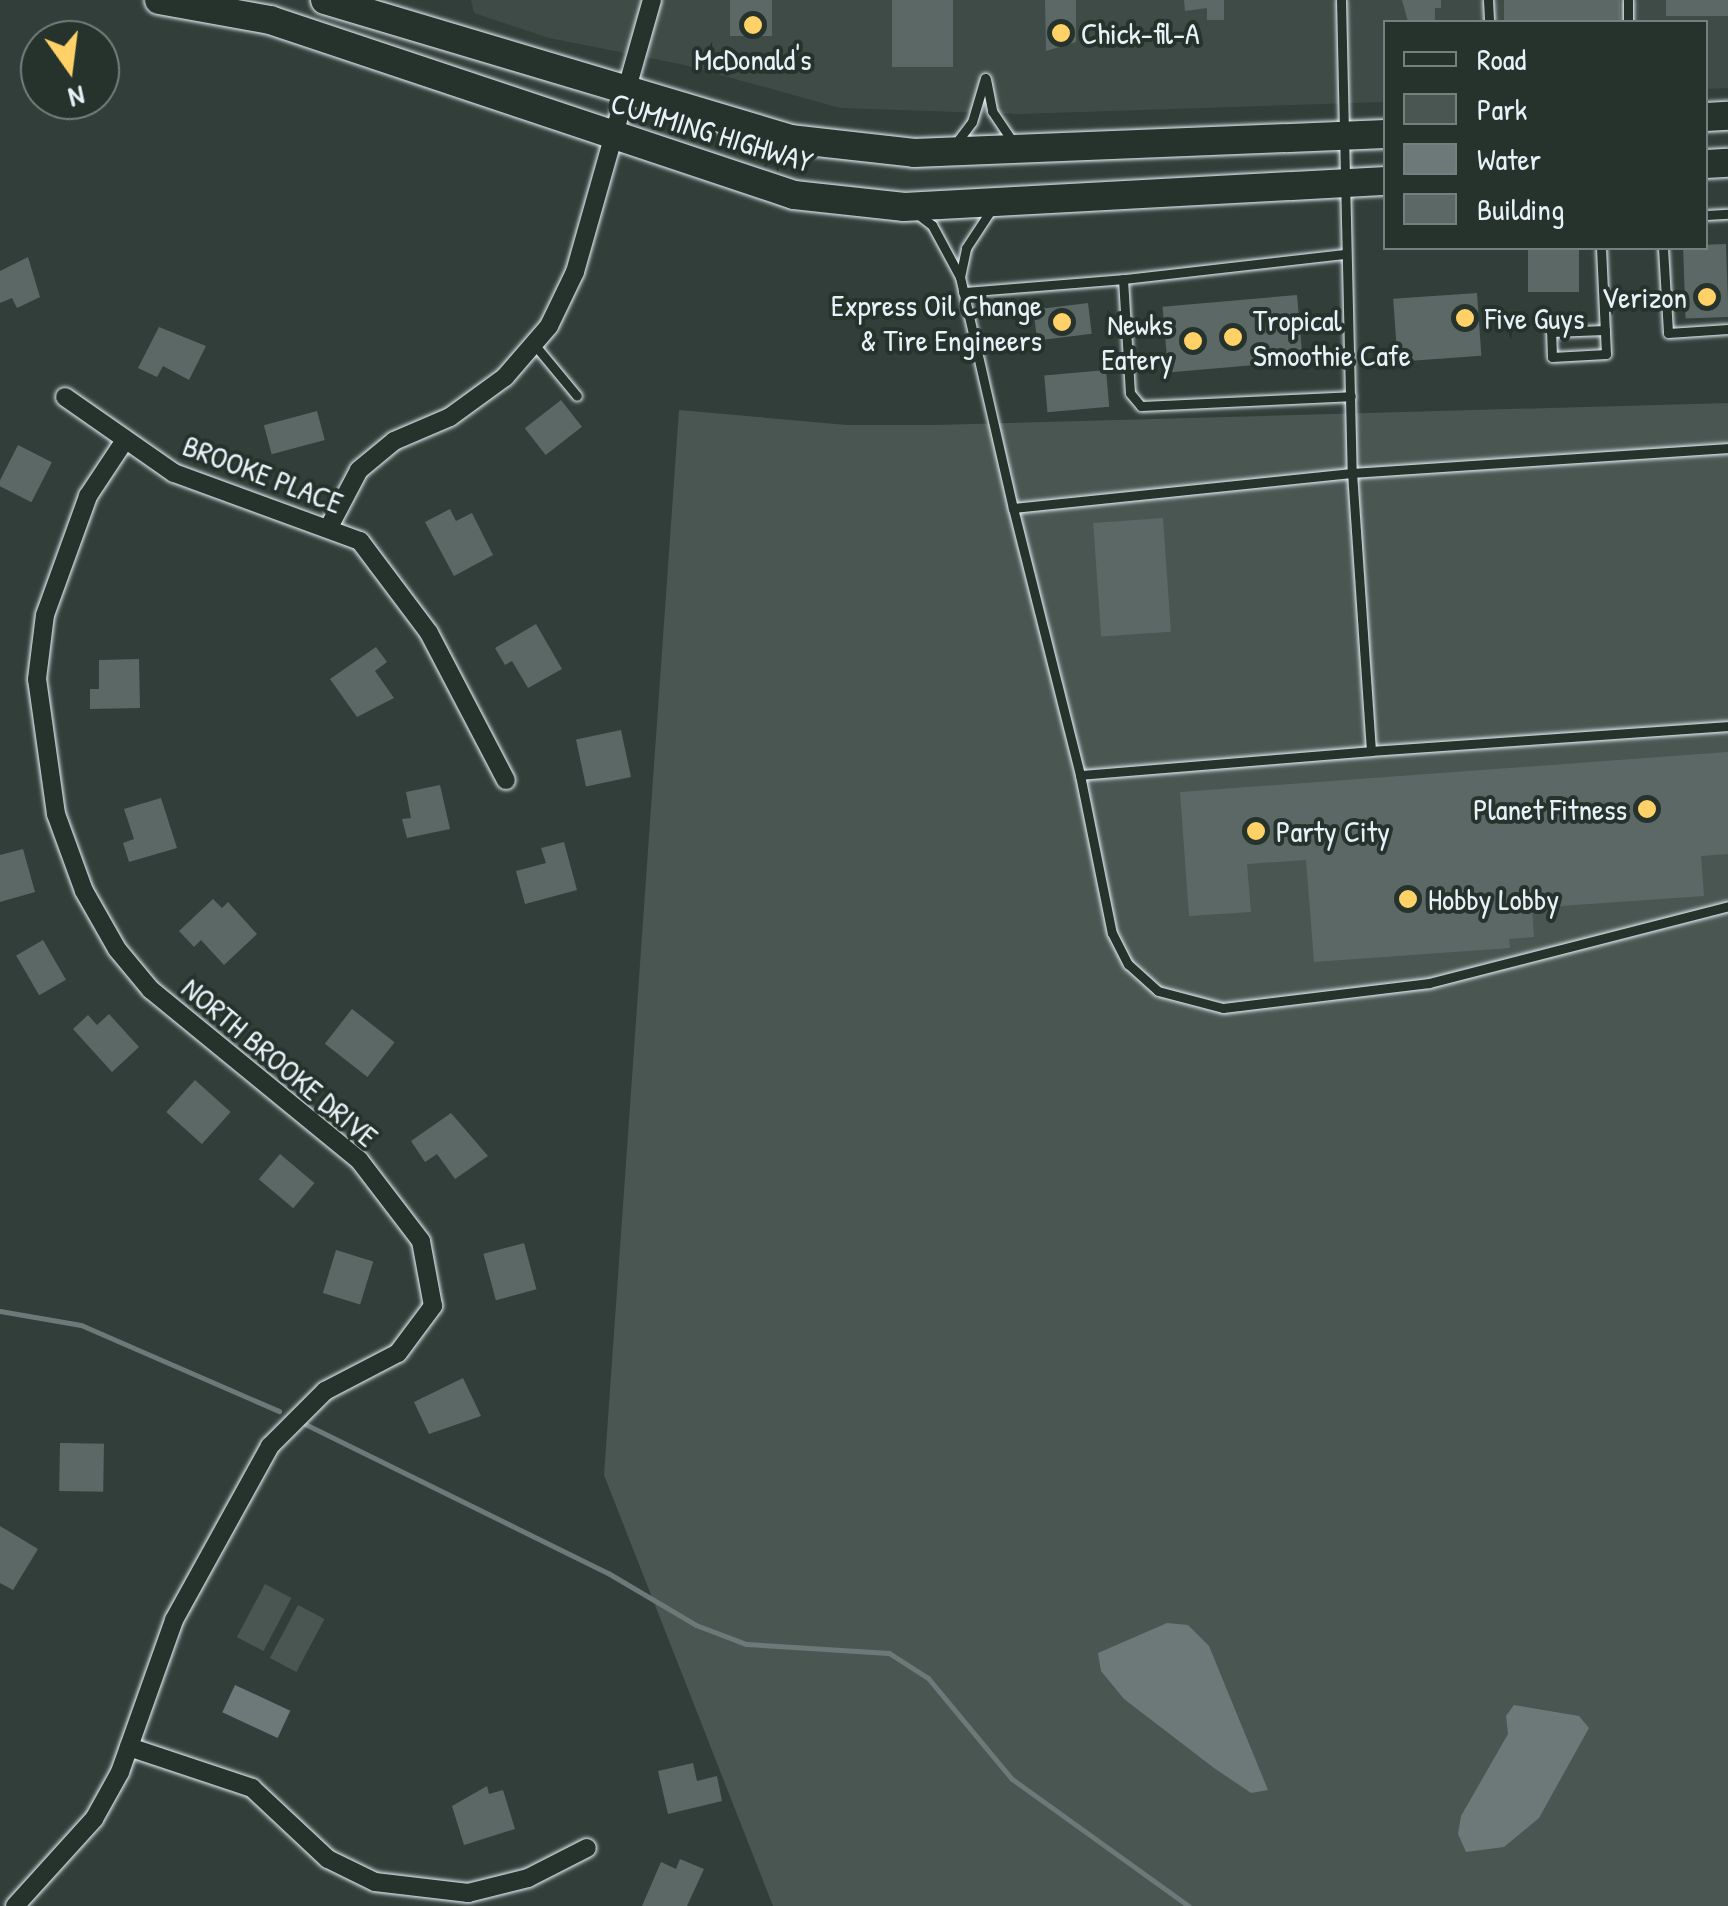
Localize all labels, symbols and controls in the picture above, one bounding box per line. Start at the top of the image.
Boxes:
marker: McDonald's [742,14,764,36]
place label: Chick-fil-A [1081,15,1200,51]
north arrow [20,20,120,120]
legend [1383,20,1708,250]
marker: Chick-fil-A [1050,22,1072,44]
text: Road [1477,39,1526,79]
place label: McDonald's [694,41,812,77]
text: N [65,77,89,117]
street label: CUMMING HIGHWAY [607,84,817,180]
text: Park [1477,89,1527,129]
text: Water [1477,139,1541,179]
text: Building [1477,189,1564,229]
place label: Verizon [1601,279,1687,315]
marker: Verizon [1696,286,1718,308]
place label: Express Oil Change & Tire Engineers [831,287,1042,358]
place label: Five Guys [1485,300,1584,336]
place label: Tropical Smoothie Cafe [1253,302,1411,372]
place label: Newks Eatery [1101,306,1173,376]
marker: Five Guys [1454,307,1476,329]
marker: Express Oil Change & Tire Engineers [1051,311,1073,333]
marker: Tropical Smoothie Cafe [1222,326,1244,348]
marker: Newks Eatery [1182,330,1204,352]
street label: BROOKE PLACE [178,427,348,521]
place label: Planet Fitness [1473,791,1627,827]
marker: Planet Fitness [1636,798,1658,820]
place label: Party City [1276,813,1390,849]
marker: Party City [1245,820,1267,842]
place label: Hobby Lobby [1428,881,1559,917]
marker: Hobby Lobby [1397,888,1419,910]
street label: NORTH BROOKE DRIVE [175,970,385,1154]

